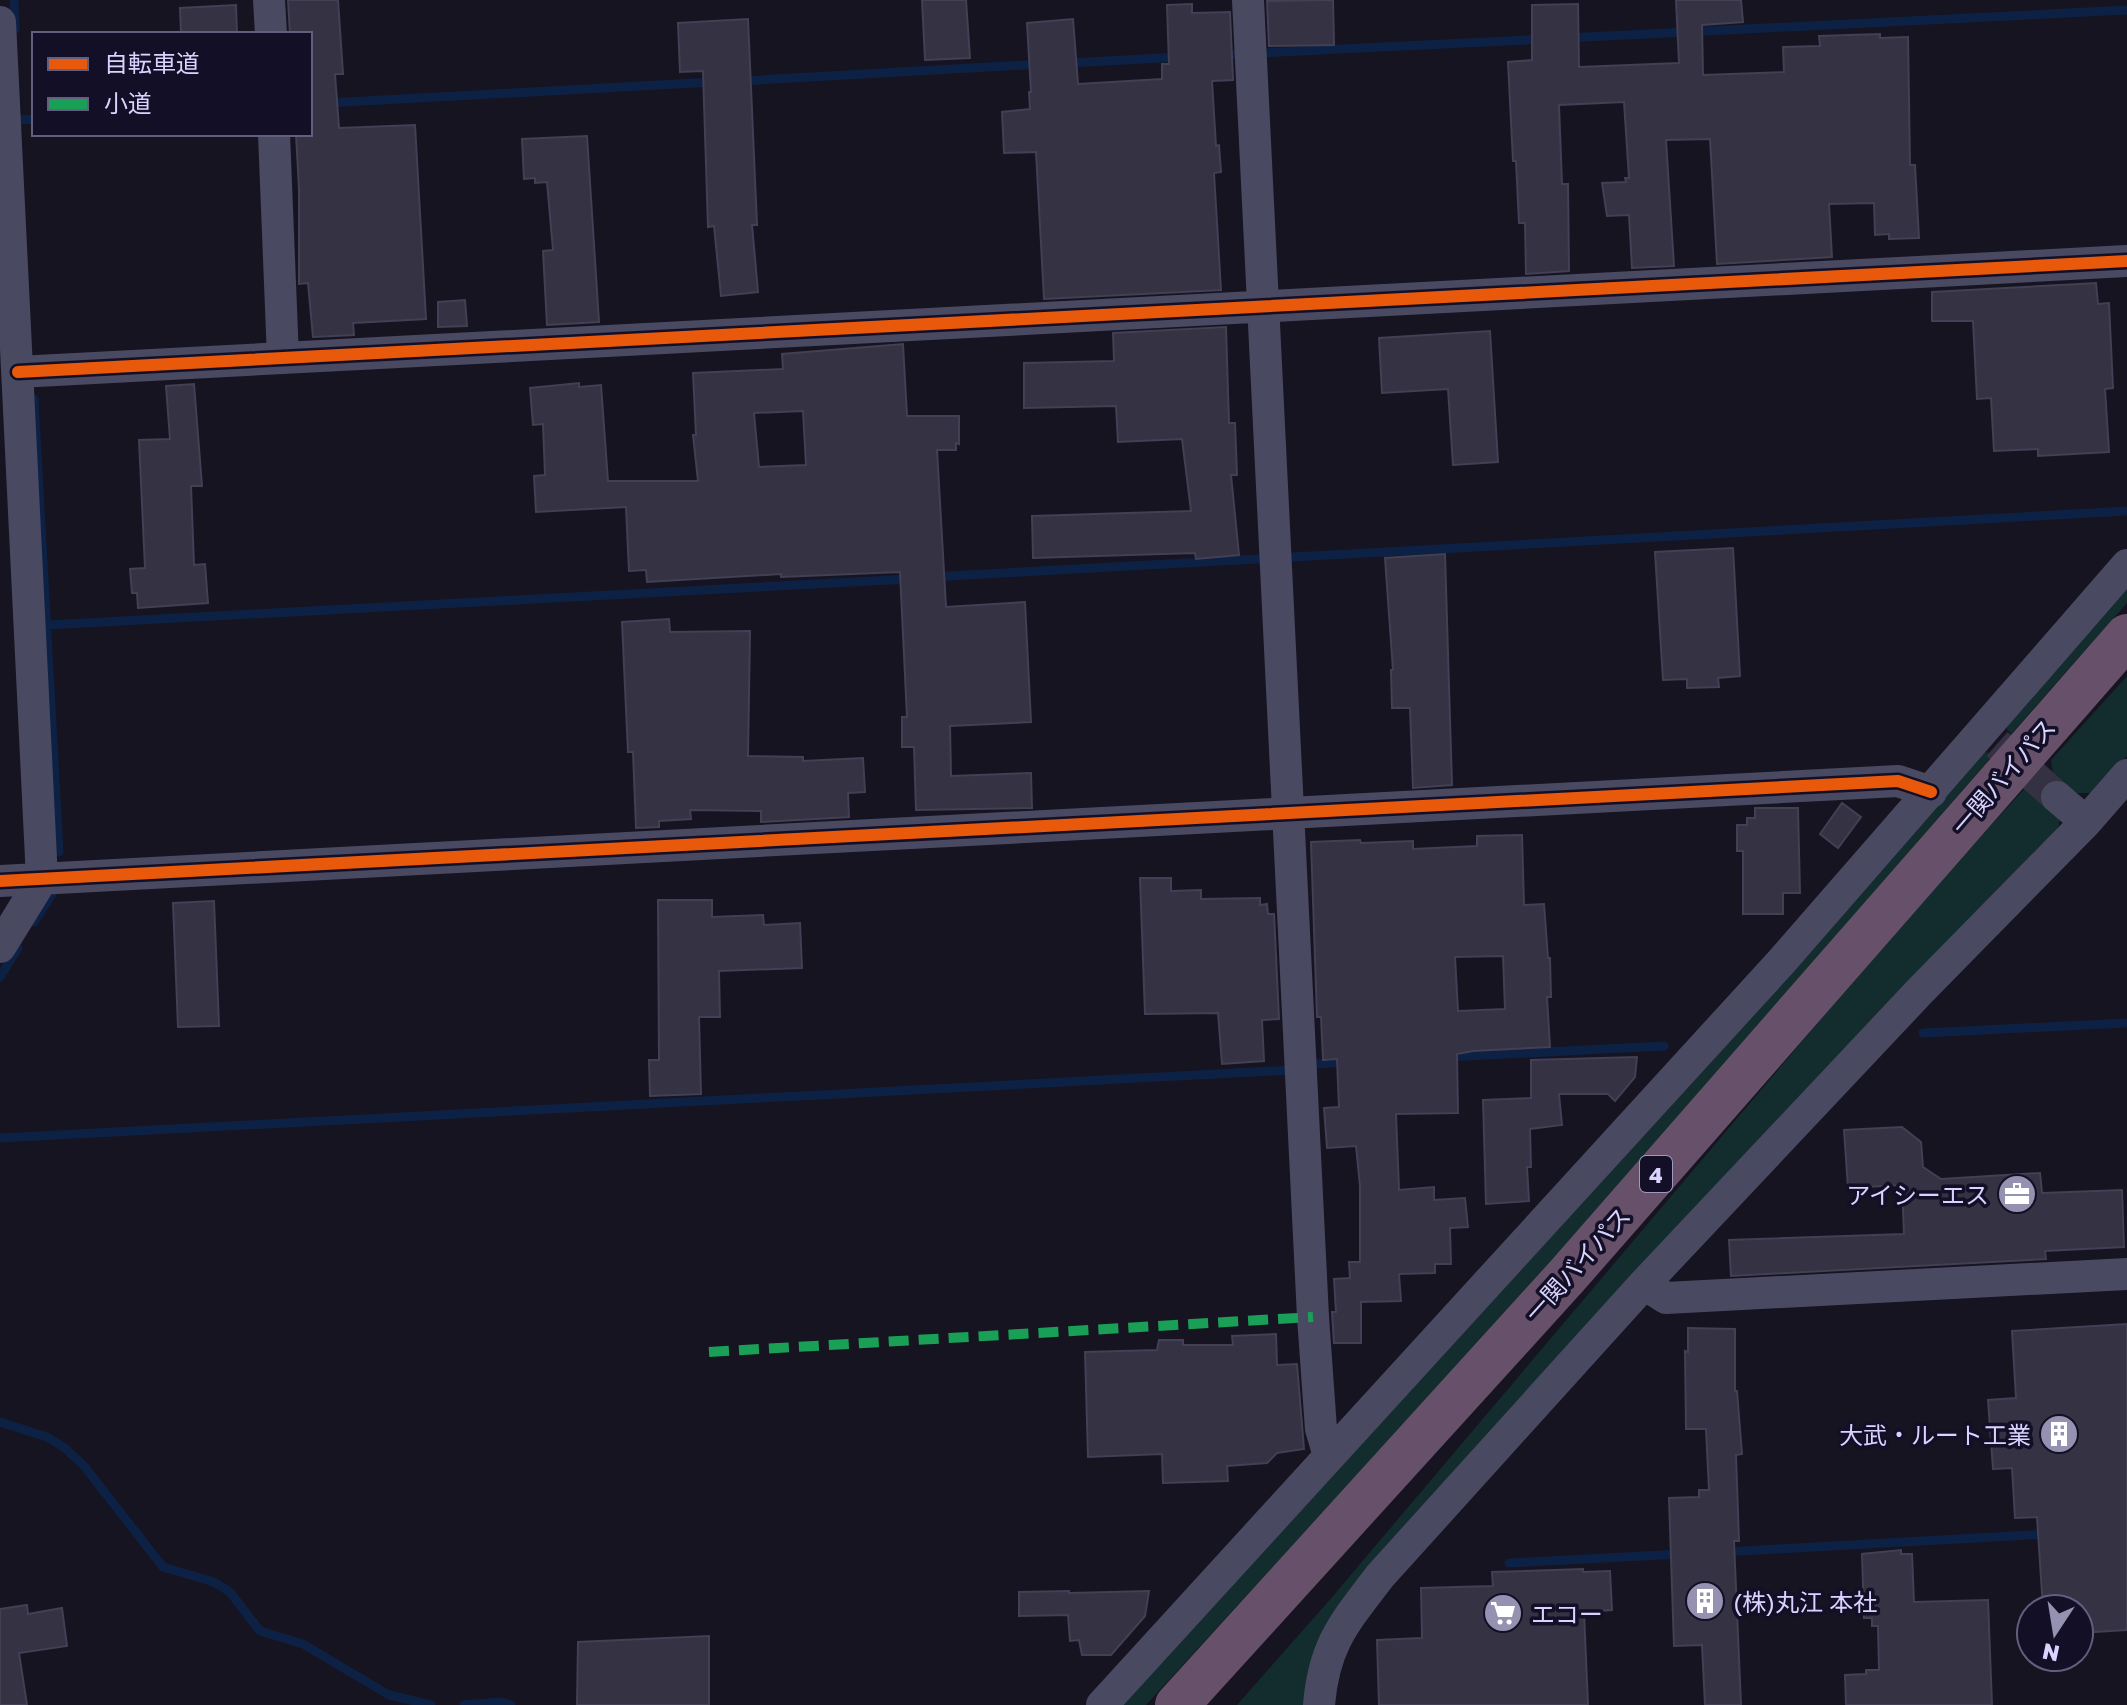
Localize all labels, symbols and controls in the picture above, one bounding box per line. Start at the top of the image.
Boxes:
legend [32,32,312,136]
text: 自転車道 [104,48,200,77]
text: 小道 [104,88,152,117]
street label: 一関バイパス [1945,712,2061,840]
road number: 4 [1640,1156,1672,1192]
office icon: アイシーエス [1996,1173,2038,1215]
place label: アイシーエス [1846,1180,1989,1209]
street label: 一関バイパス [1518,1201,1636,1327]
building icon: 大武・ルート工業 [2038,1413,2080,1455]
place label: 大武・ルート工業 [1839,1420,2031,1449]
building icon: (株)丸江 本社 [1684,1580,1726,1622]
place label: (株)丸江 本社 [1733,1587,1877,1616]
supermarket icon: エコー [1482,1592,1524,1634]
north arrow [2015,1593,2095,1673]
place label: エコー [1531,1599,1603,1628]
text: N [2040,1638,2062,1668]

